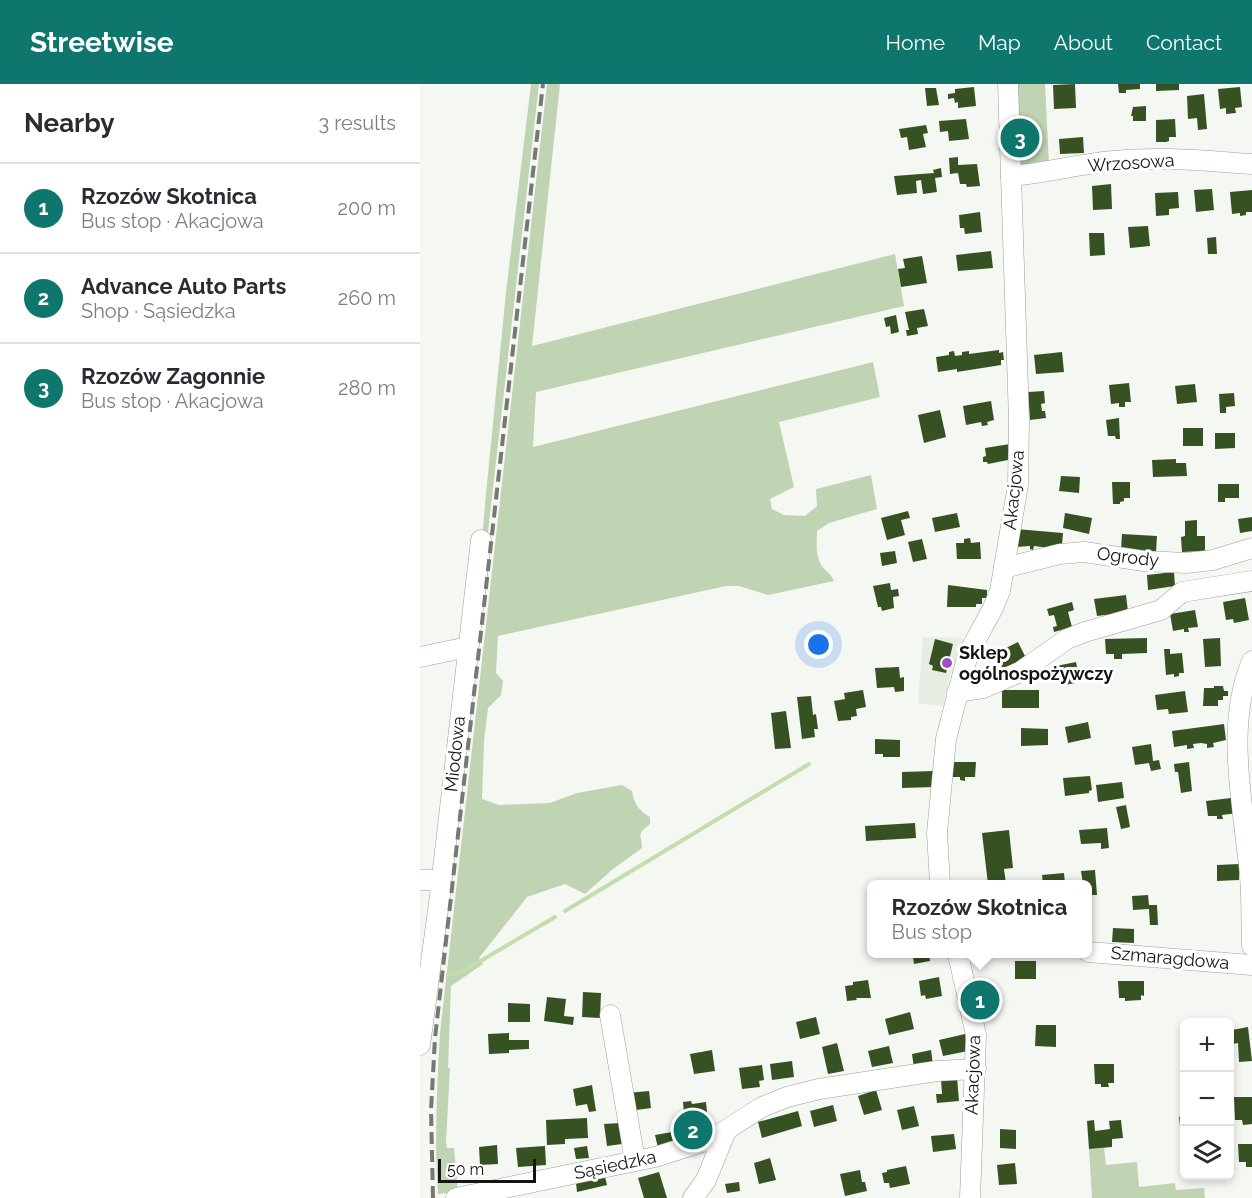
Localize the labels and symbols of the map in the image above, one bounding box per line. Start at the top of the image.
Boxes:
pin: 3 [1000,116,1040,160]
street label: Wrzosowa [1087,149,1175,176]
street label: Akacjowa [999,449,1028,531]
street label: Ogrody [1096,542,1161,571]
your location [804,630,833,659]
place label: Sklep ogólnospożywczy [959,642,1113,684]
marker: Sklep ogólnospożywczy [940,656,954,670]
street label: Miodowa [440,715,469,793]
street label: Szmaragdowa [1110,942,1230,973]
pin: 1 [960,978,1000,1022]
street label: Akacjowa [961,1035,984,1115]
pin: 2 [674,1108,712,1152]
street label: Sąsiedzka [572,1146,658,1183]
scale bar [438,1156,536,1184]

